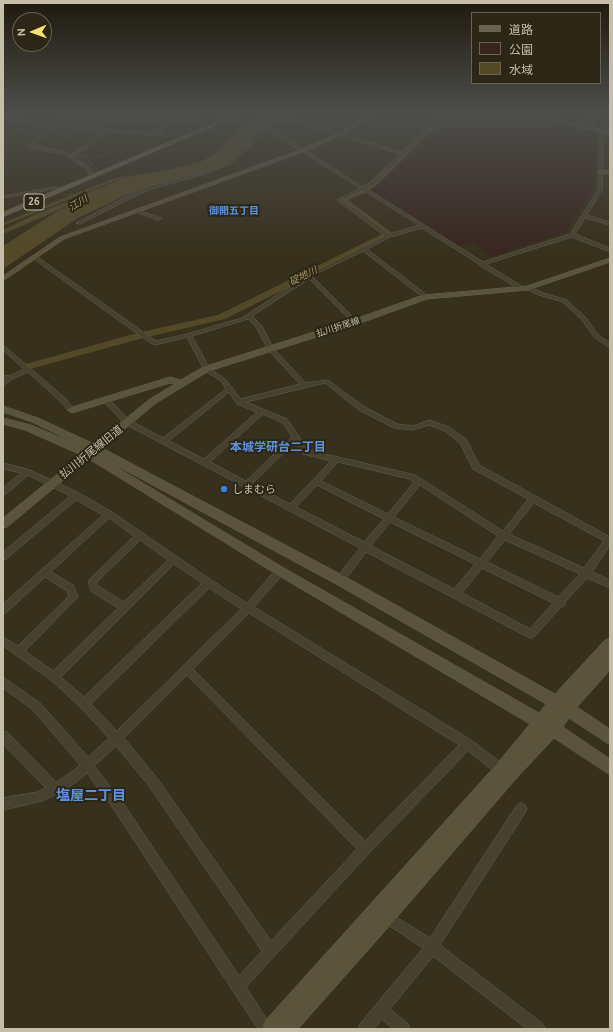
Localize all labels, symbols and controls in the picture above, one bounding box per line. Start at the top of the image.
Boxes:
north arrow [12,12,52,52]
legend [471,12,601,84]
text: 道路 [509,23,533,36]
text: N [15,28,27,37]
text: 公園 [509,43,533,56]
text: 水域 [509,63,533,76]
water label: 江川 [66,193,90,213]
road number: 26 [24,194,44,210]
district label: 御開五丁目 [209,205,259,217]
water label: 碇地川 [287,264,319,288]
street label: 払川折尾線 [315,315,361,339]
street label: 払川折尾線旧道 [57,423,125,481]
district label: 本城学研台二丁目 [230,440,326,454]
place label: しまむら [232,482,276,496]
marker: しまむら [219,484,229,494]
district label: 塩屋二丁目 [56,787,126,803]

